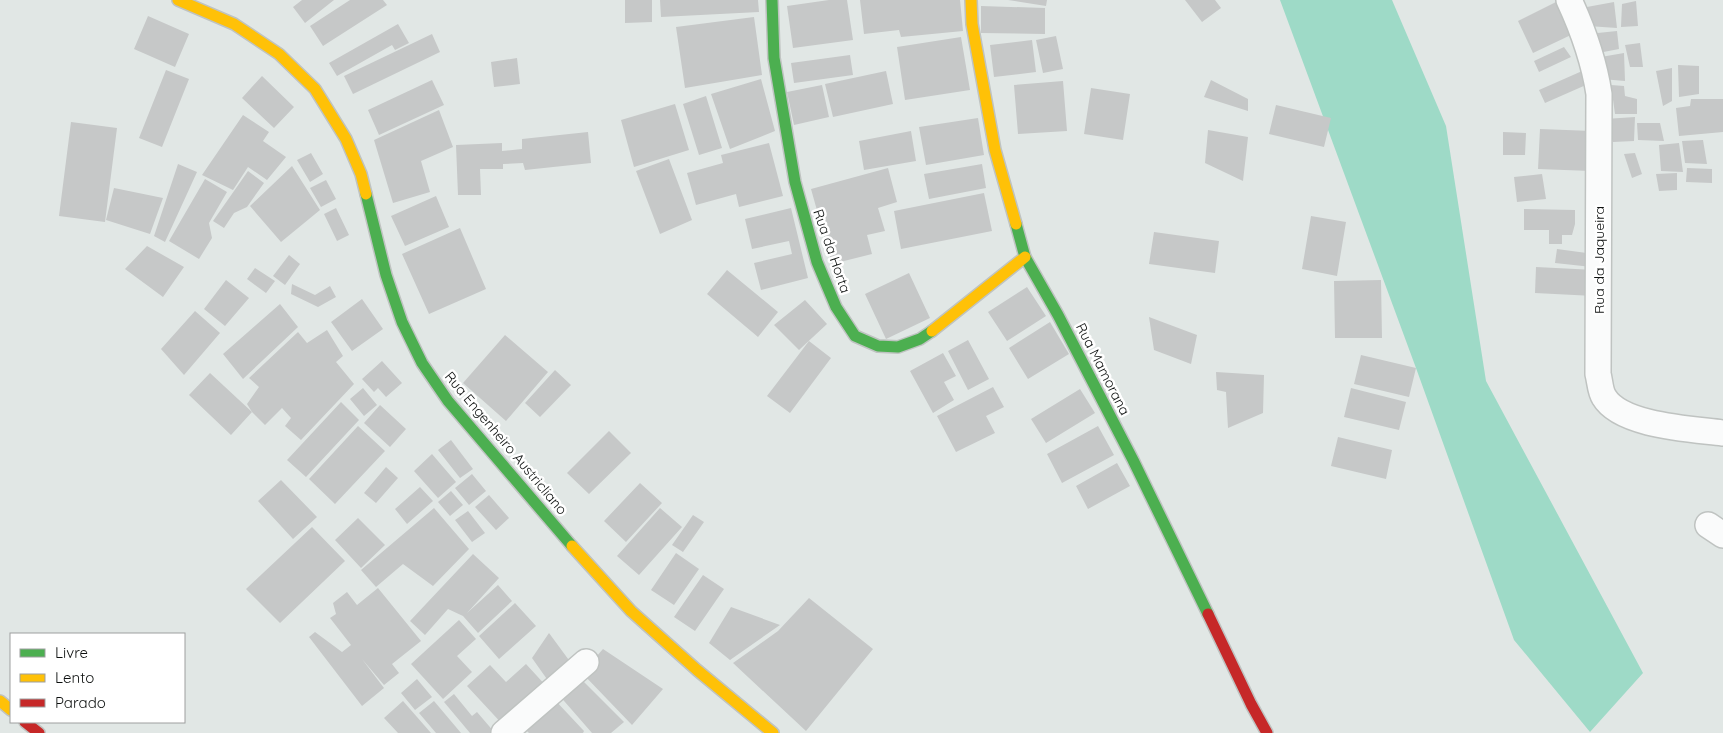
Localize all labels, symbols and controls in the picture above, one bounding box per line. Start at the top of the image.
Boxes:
street label: Rua da Jaqueira [1590,206,1608,314]
street label: Rua da Horta [809,207,855,295]
street label: Rua Mamorana [1072,320,1134,418]
street label: Rua Engenheiro Austricliano [441,368,571,518]
legend [10,633,185,723]
text: Livre [55,643,88,662]
text: Lento [55,668,94,687]
text: Parado [55,693,106,712]

